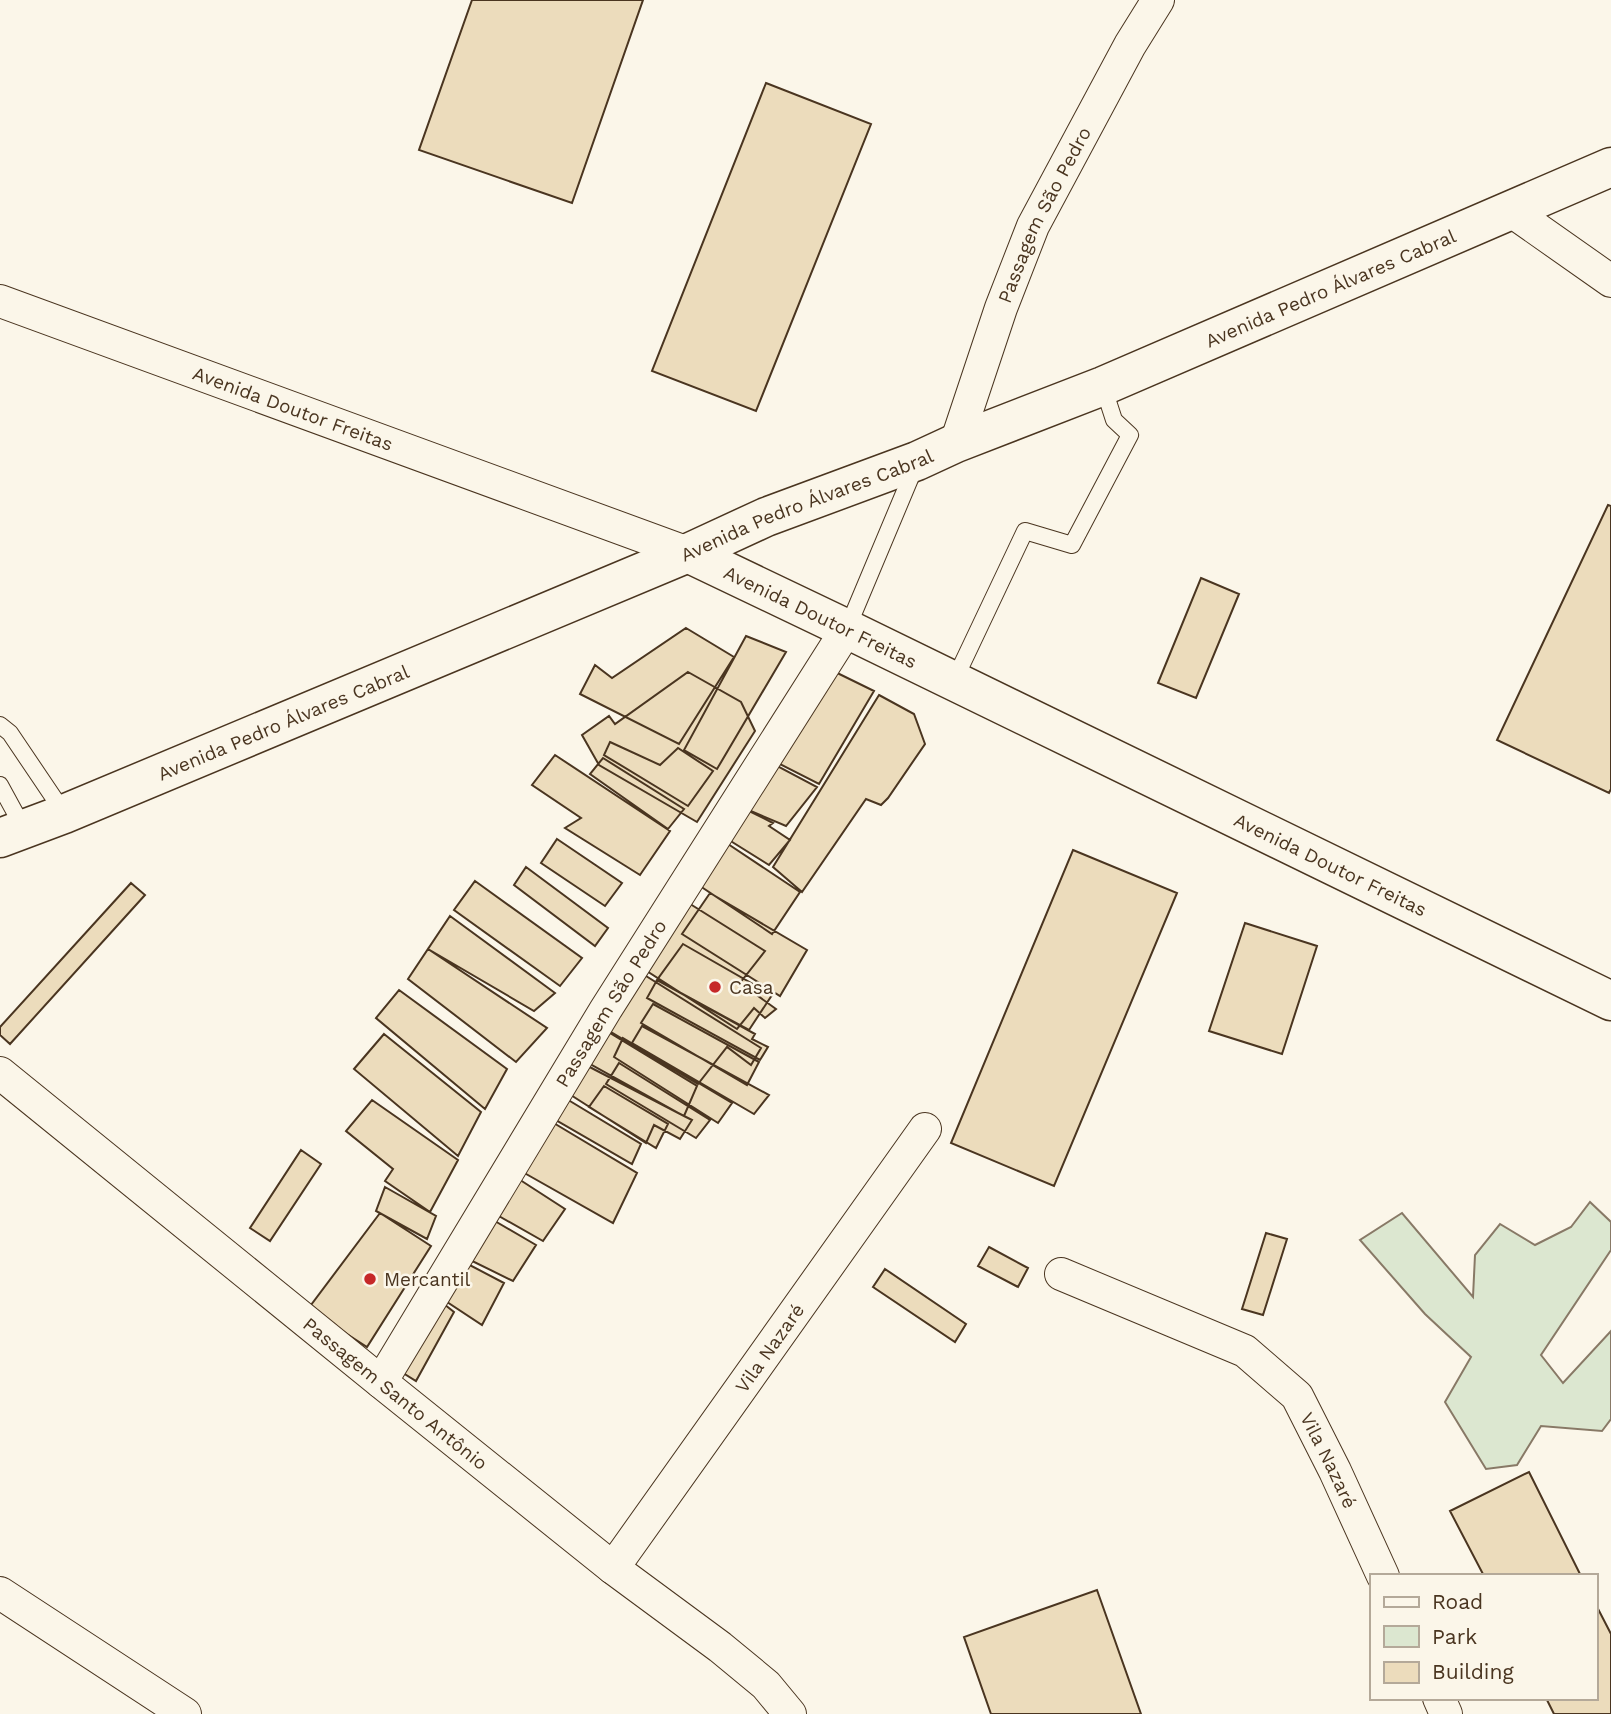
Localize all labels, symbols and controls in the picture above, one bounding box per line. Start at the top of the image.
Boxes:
street label: Passagem São Pedro [993,123,1096,306]
street label: Avenida Pedro Álvares Cabral [1202,224,1460,352]
street label: Avenida Doutor Freitas [190,362,396,456]
street label: Avenida Pedro Álvares Cabral [677,444,937,567]
street label: Avenida Doutor Freitas [720,561,921,673]
street label: Avenida Pedro Álvares Cabral [154,660,413,786]
street label: Avenida Doutor Freitas [1230,808,1430,921]
street label: Passagem São Pedro [551,916,672,1091]
place label: Casa [729,976,774,999]
marker: Casa [707,979,723,995]
place label: Mercantil [384,1268,471,1291]
marker: Mercantil [362,1271,378,1287]
street label: Vila Nazaré [730,1299,809,1397]
street label: Passagem Santo Antônio [298,1313,492,1475]
street label: Vila Nazaré [1295,1409,1362,1512]
legend [1370,1574,1597,1700]
text: Road [1432,1589,1483,1614]
text: Park [1432,1624,1477,1649]
text: Building [1432,1659,1514,1684]

